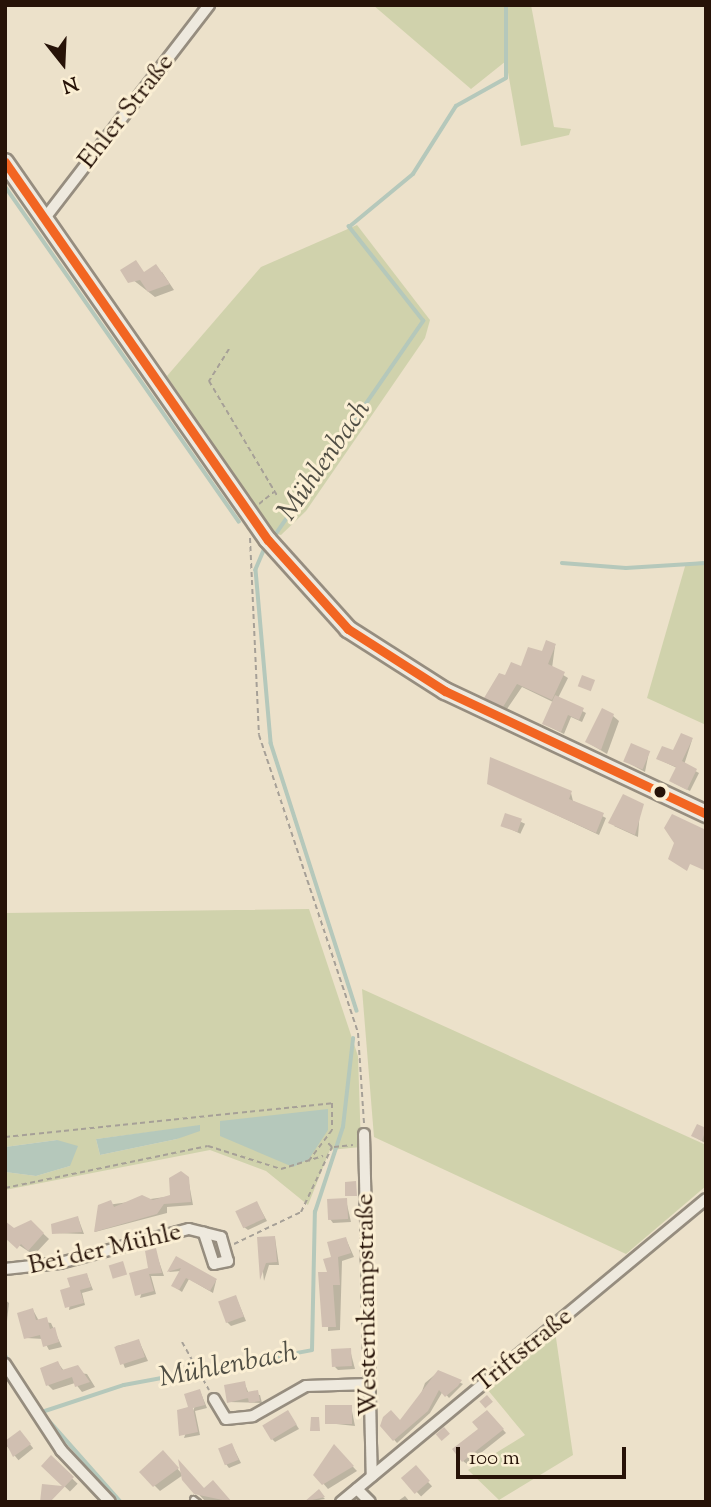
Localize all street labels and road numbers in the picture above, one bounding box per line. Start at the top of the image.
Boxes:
street label: Ehler Straße [72,48,182,176]
street label: Westernkampstraße [350,1193,386,1417]
street label: Bei der Mühle [25,1217,185,1283]
street label: Triftstraße [468,1302,580,1400]

